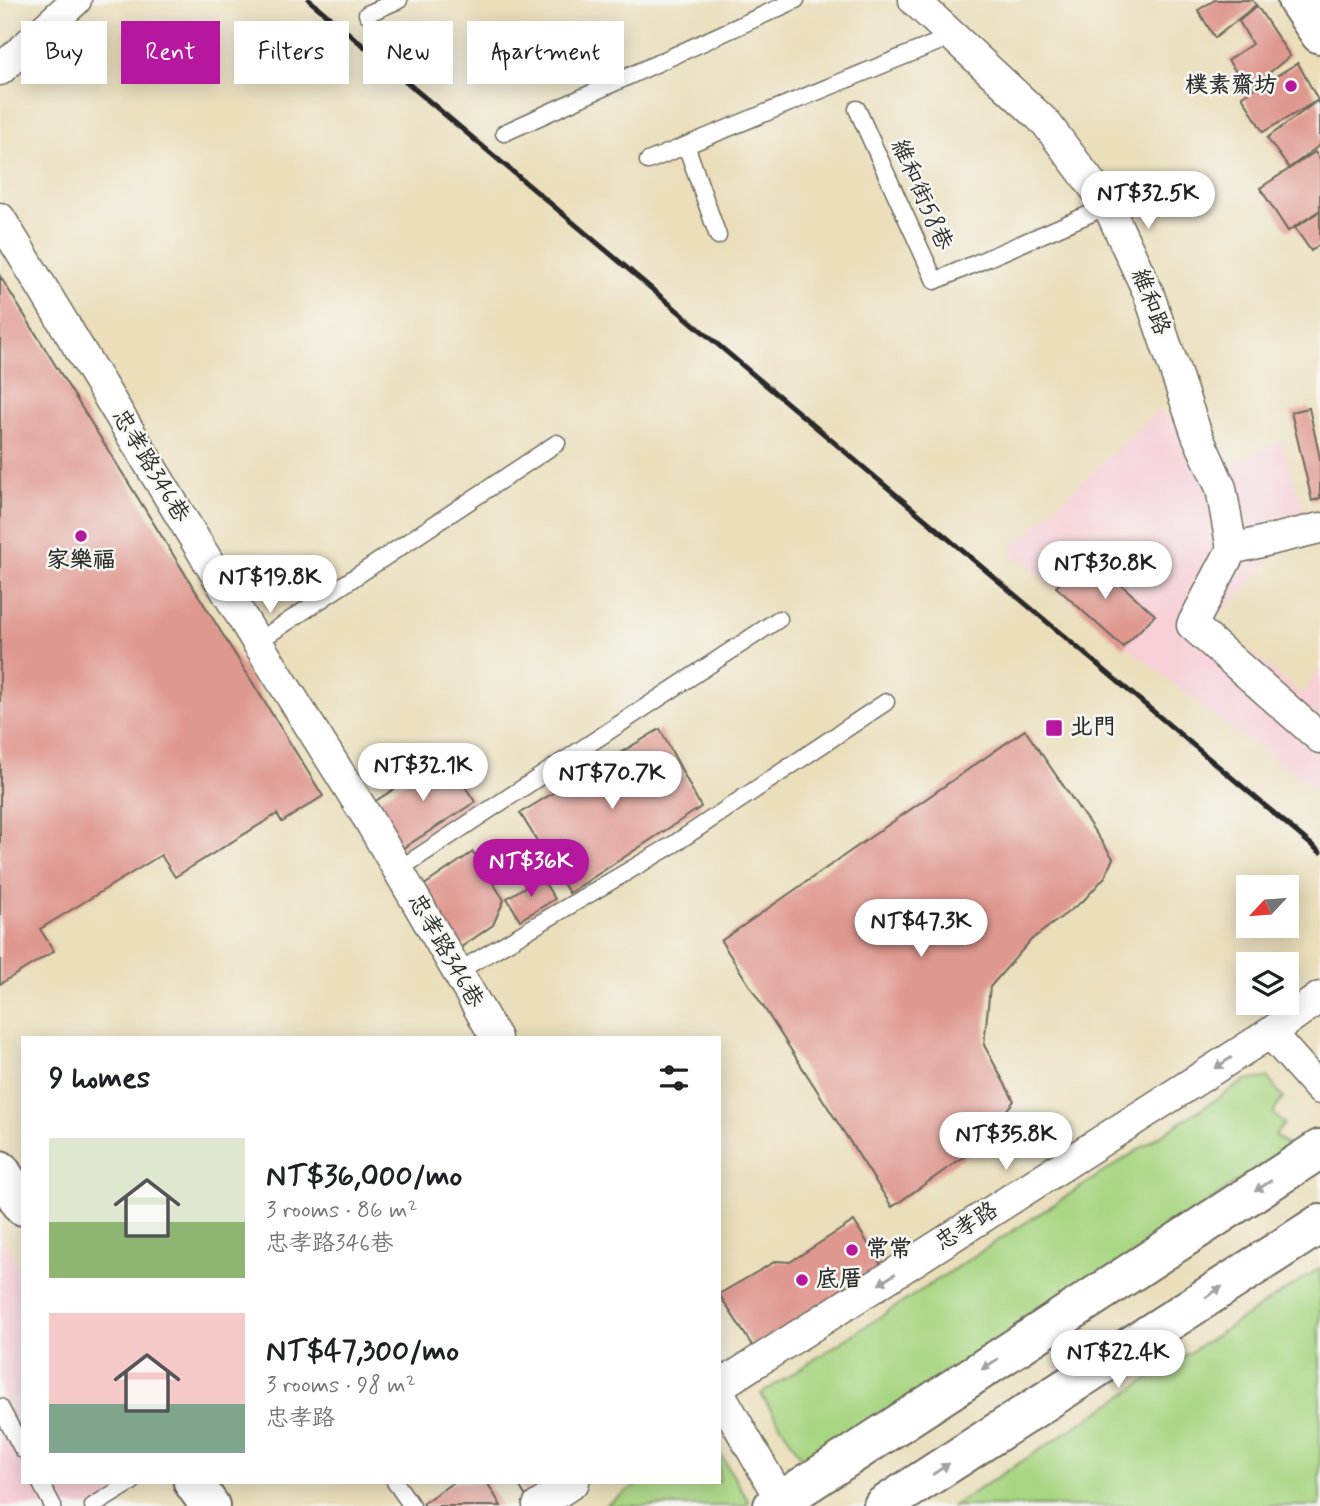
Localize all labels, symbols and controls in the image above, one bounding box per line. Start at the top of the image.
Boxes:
chip: Buy [21,21,107,84]
chip: Rent [121,21,220,84]
chip: Filters [234,21,349,84]
chip: New [363,21,453,84]
chip: Apartment [467,21,624,84]
place label: 樸素齋坊 [1185,71,1277,101]
marker: 樸素齋坊 [1283,78,1299,94]
street label: 維和街58巷 [883,135,959,256]
pin: NT$32.5K [1076,172,1220,231]
text: NT$32.5K [1097,179,1199,209]
street label: 維和路 [1124,264,1176,340]
street label: 忠孝路346巷 [104,404,196,529]
marker: 家樂福 [73,528,89,544]
pin: NT$30.8K [1033,542,1177,601]
place label: 家樂福 [47,546,116,576]
text: NT$30.8K [1054,549,1156,579]
pin: NT$19.8K [198,556,342,615]
text: NT$19.8K [219,563,321,593]
place label: 北門 [1070,713,1116,743]
marker: 北門 [1044,718,1064,738]
pin: NT$32.1K [351,744,495,803]
text: NT$32.1K [374,751,472,781]
pin: NT$70.7K [540,752,684,811]
text: NT$70.7K [559,759,665,789]
pin: NT$36K [474,839,588,899]
text: NT$36K [489,847,573,877]
north arrow [1236,875,1298,938]
map controls [1236,875,1299,1015]
street label: 忠孝路346巷 [400,888,490,1014]
pin: NT$47.3K [849,900,993,959]
text: NT$47.3K [871,907,971,937]
button: layers [1236,952,1299,1015]
one-way arrow [1214,1056,1232,1070]
text: 9 homes [49,1059,150,1098]
icon: filters [655,1059,693,1097]
pin: NT$35.8K [934,1112,1078,1172]
text: NT$35.8K [955,1120,1057,1150]
text: NT$36,000/mo [266,1157,462,1196]
icon: home [105,1166,189,1250]
one-way arrow [1253,1180,1273,1193]
text: 3 rooms · 86 m² [266,1196,417,1226]
street label: 忠孝路 [930,1196,1004,1258]
text: 忠孝路346巷 [266,1229,393,1259]
place label: 常常 [866,1235,912,1265]
marker: 常常 [844,1242,860,1258]
place label: 底厝 [816,1265,862,1295]
marker: 底厝 [794,1272,810,1288]
one-way arrow [877,1272,897,1285]
one-way arrow [1204,1286,1224,1299]
pin: NT$22.4K [1046,1330,1190,1390]
text: NT$47,300/mo [266,1332,459,1371]
text: NT$22.4K [1067,1338,1169,1368]
icon: home [105,1341,189,1425]
one-way arrow [981,1358,1000,1371]
text: 3 rooms · 98 m² [266,1371,416,1401]
text: 忠孝路 [266,1404,335,1434]
one-way arrow [931,1463,950,1476]

